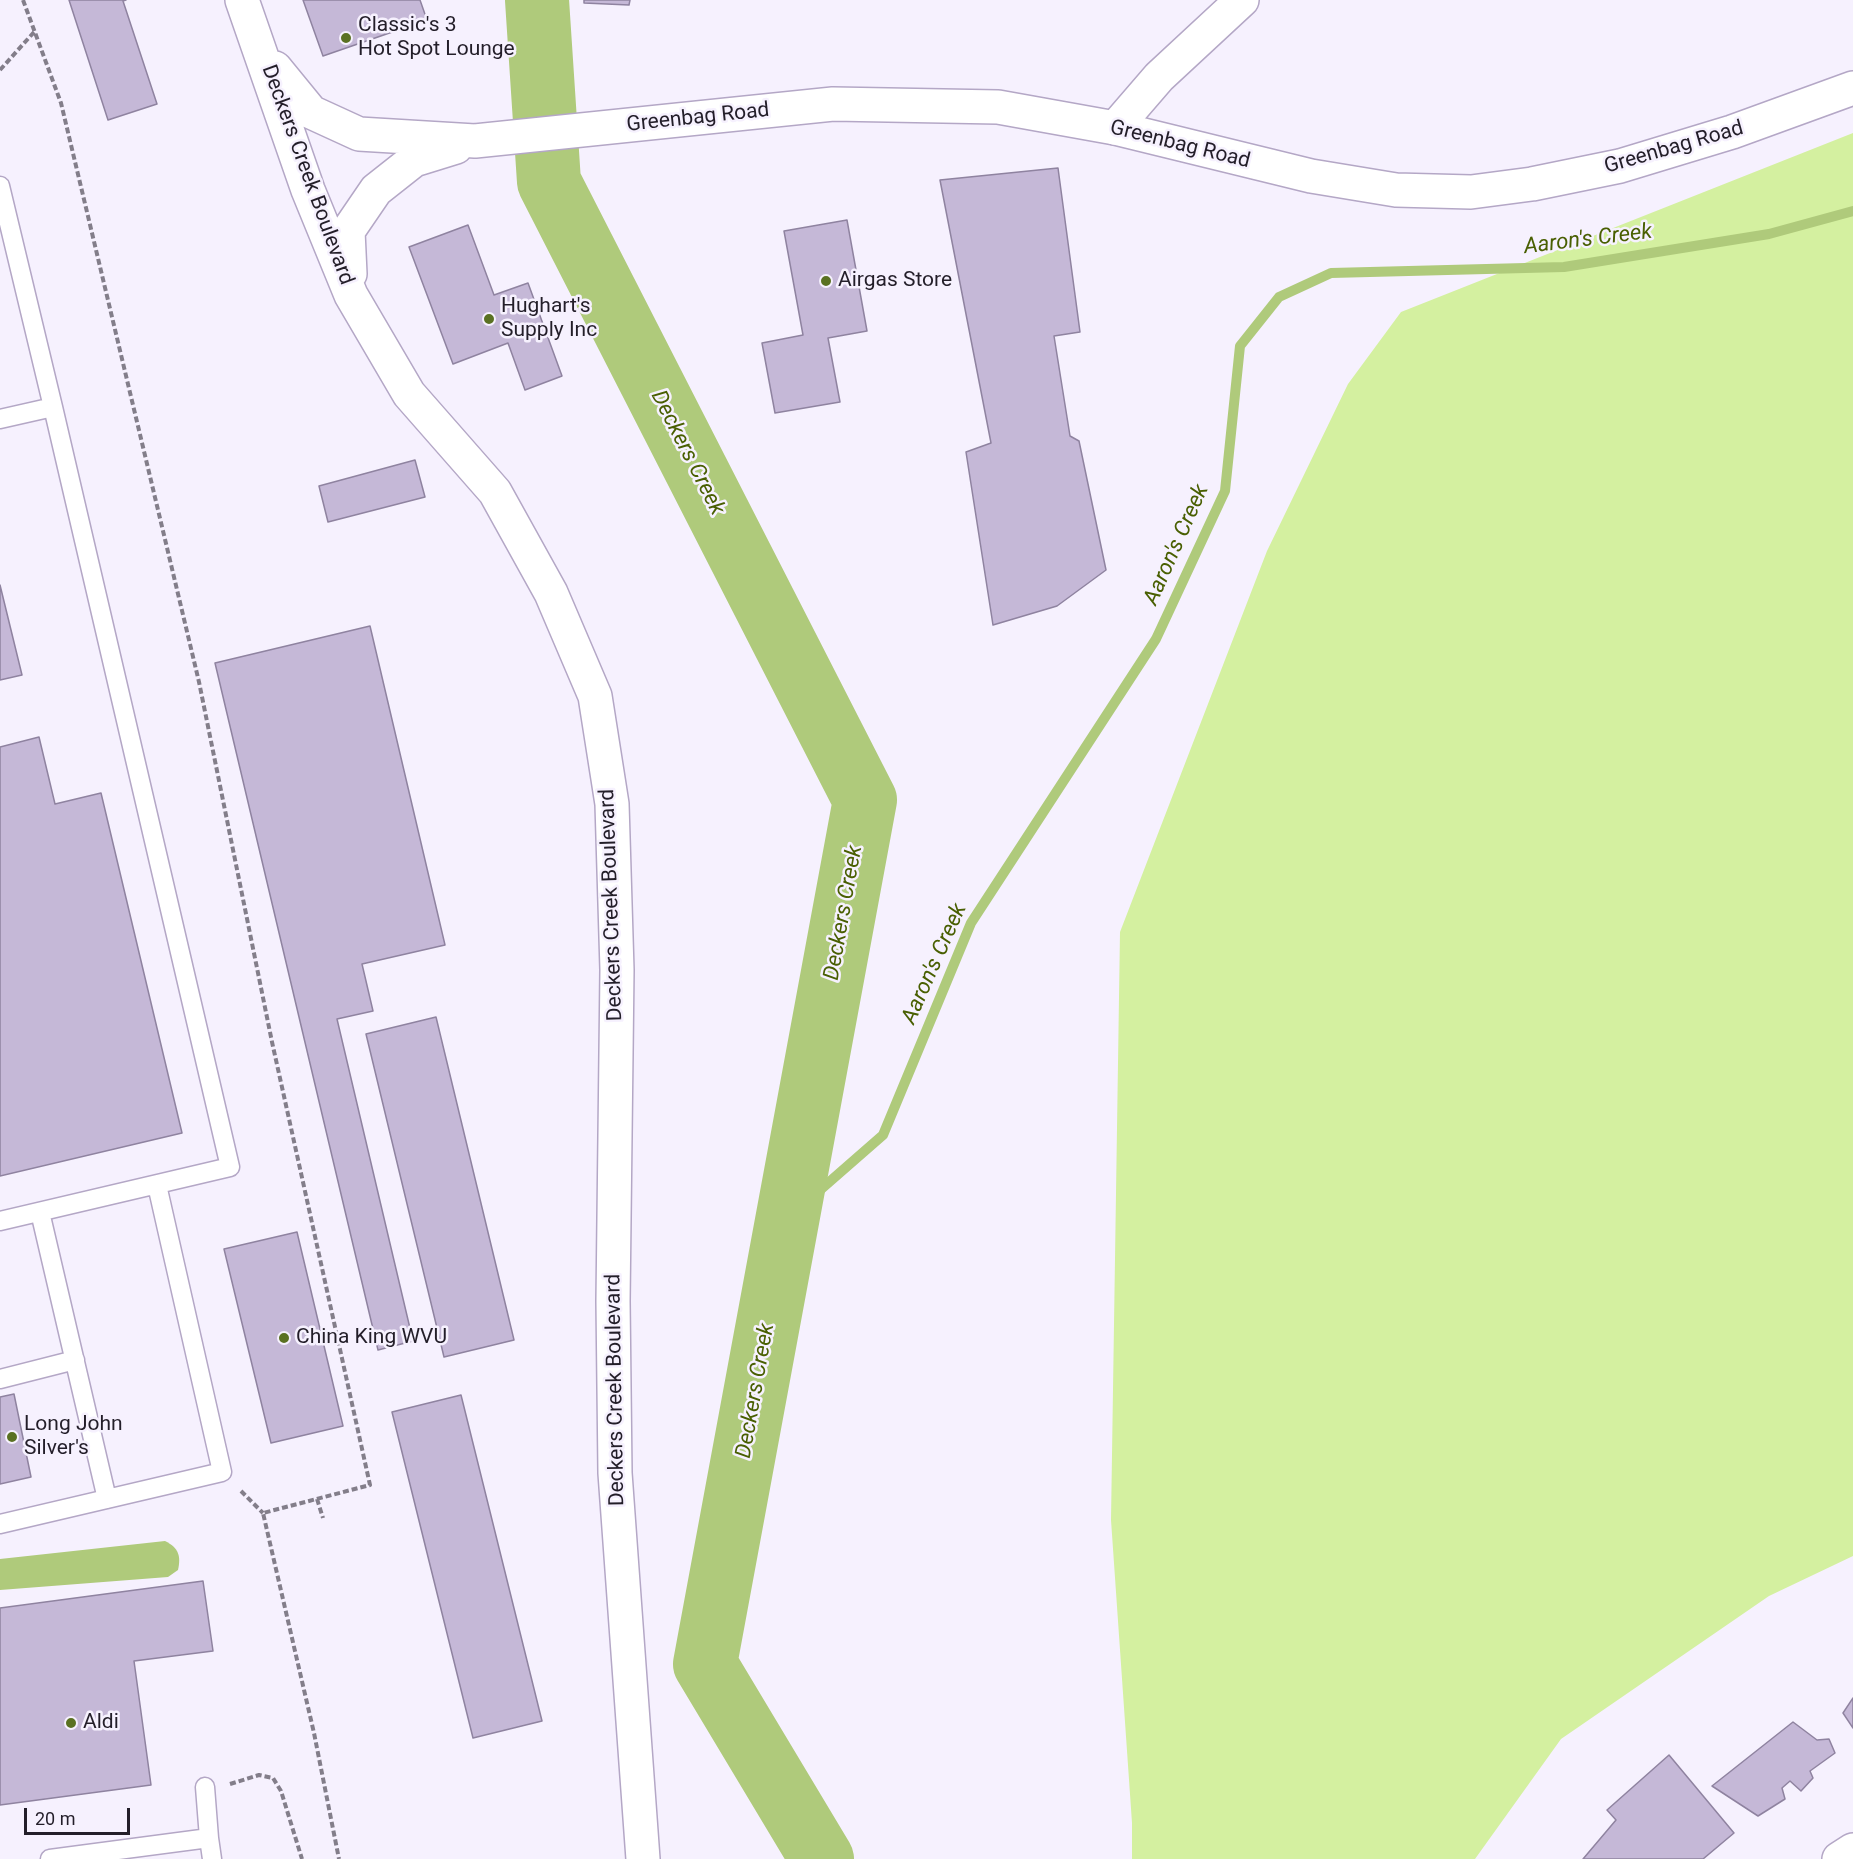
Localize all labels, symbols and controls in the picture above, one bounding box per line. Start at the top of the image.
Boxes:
place label: Classic's 3 Hot Spot Lounge [358,13,515,63]
marker: Classic's 3 Hot Spot Lounge [339,31,353,45]
street label: Deckers Creek Boulevard [255,62,359,288]
street label: Greenbag Road [625,98,771,138]
street label: Greenbag Road [1107,115,1253,175]
street label: Greenbag Road [1602,116,1746,180]
water label: Aaron's Creek [1522,219,1654,261]
place label: Airgas Store [838,268,952,294]
marker: Airgas Store [819,274,833,288]
place label: Hughart's Supply Inc [501,294,597,344]
marker: Hughart's Supply Inc [482,312,496,326]
water label: Deckers Creek [644,386,730,520]
water label: Aaron's Creek [1139,481,1215,609]
street label: Deckers Creek Boulevard [595,788,629,1022]
water label: Deckers Creek [819,844,869,982]
water label: Aaron's Creek [897,900,973,1028]
street label: Deckers Creek Boulevard [601,1274,631,1506]
water label: Deckers Creek [731,1322,781,1460]
place label: China King WVU [296,1325,447,1351]
marker: China King WVU [277,1331,291,1345]
place label: Long John Silver's [24,1412,123,1462]
marker: Long John Silver's [5,1430,19,1444]
place label: Aldi [83,1710,119,1736]
marker: Aldi [64,1716,78,1730]
scale bar [27,1796,134,1834]
text: 20 m [35,1808,75,1829]

